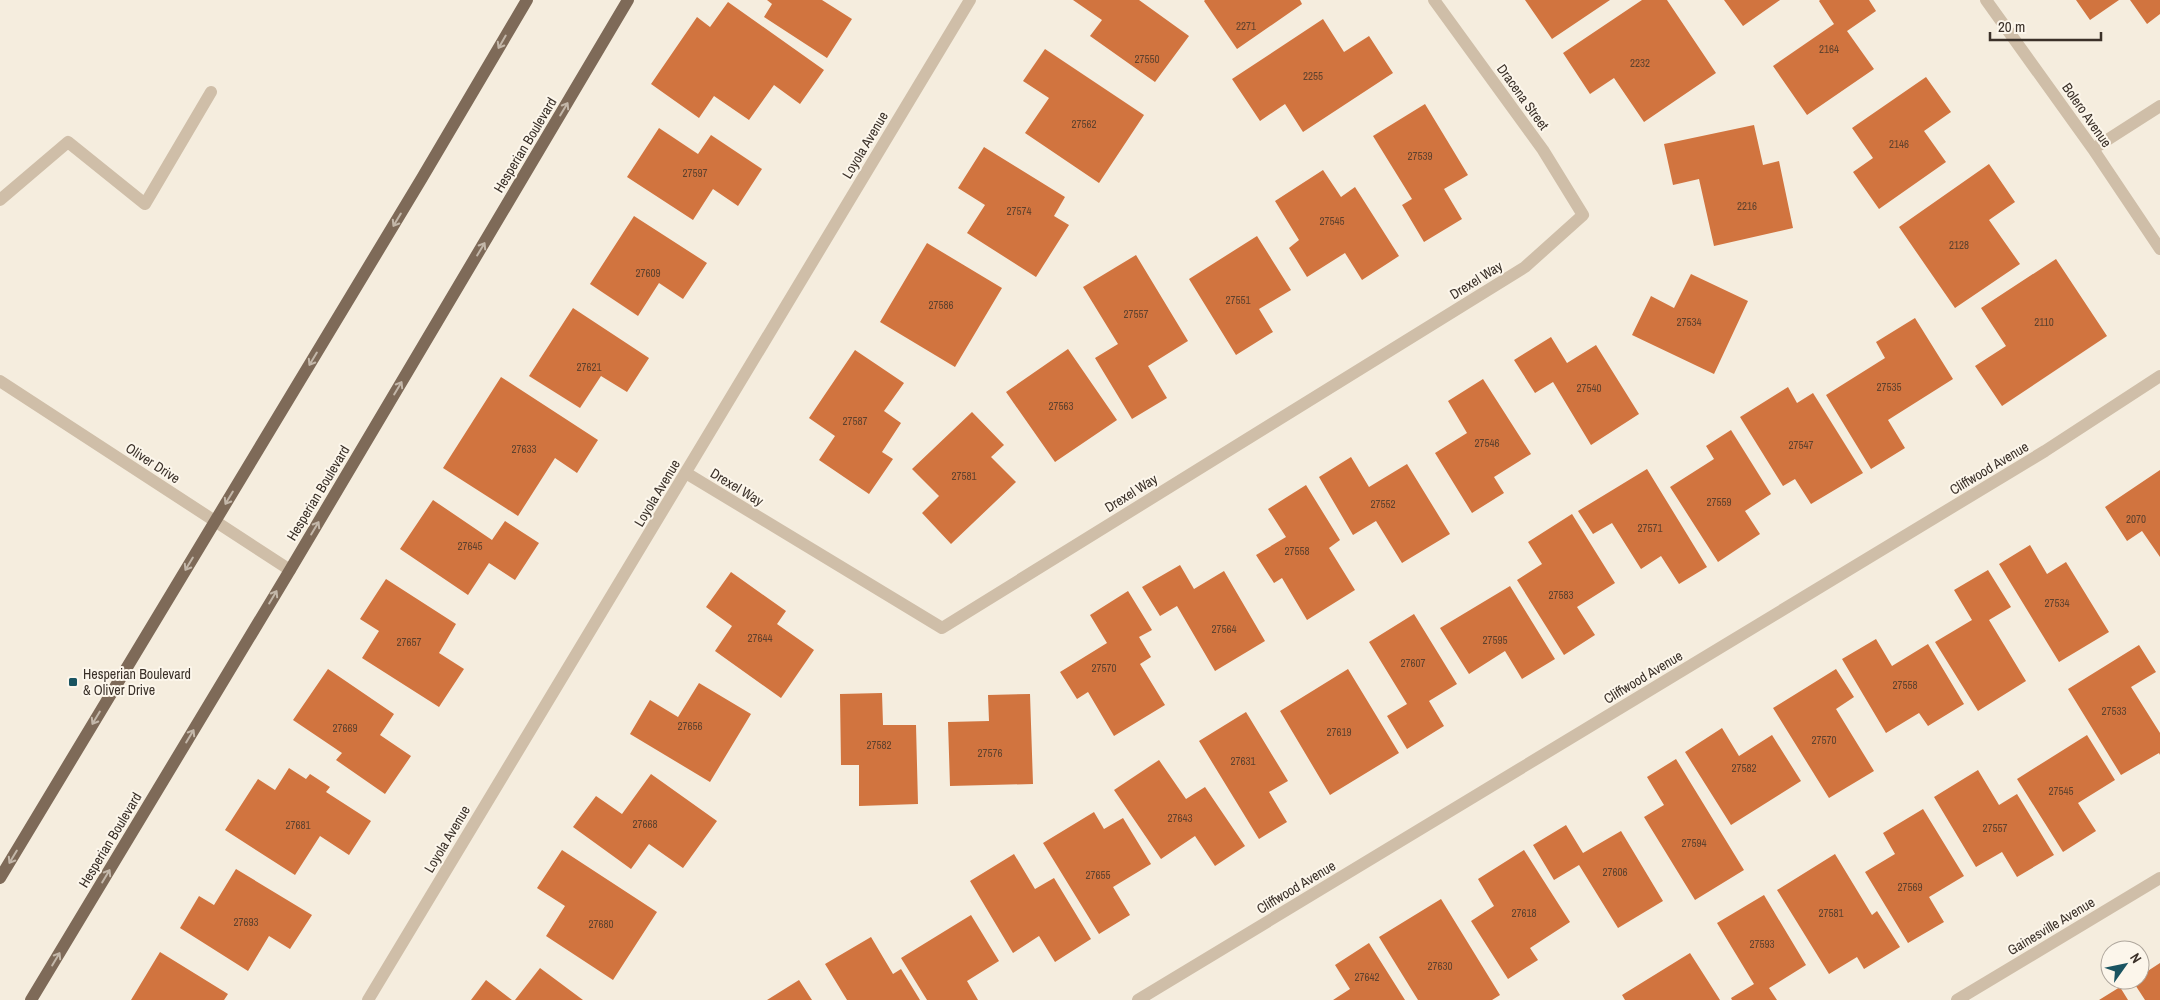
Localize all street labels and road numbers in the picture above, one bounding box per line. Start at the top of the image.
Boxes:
street label: Dracena Street [1493,60,1553,134]
street label: Bolero Avenue [2058,79,2116,151]
street label: Hesperian Boulevard [490,94,560,196]
street label: Loyola Avenue [838,108,892,182]
street label: Drexel Way [1446,257,1506,303]
street label: Cliffwood Avenue [1946,437,2032,499]
street label: Oliver Drive [122,439,184,487]
street label: Hesperian Boulevard [283,442,353,544]
street label: Loyola Avenue [630,456,684,530]
street label: Drexel Way [707,464,767,510]
street label: Drexel Way [1101,470,1161,516]
street label: Cliffwood Avenue [1600,646,1686,708]
street label: Hesperian Boulevard [75,789,145,891]
street label: Loyola Avenue [420,802,474,876]
street label: Cliffwood Avenue [1253,856,1339,918]
street label: Gainesville Avenue [2004,893,2098,959]

